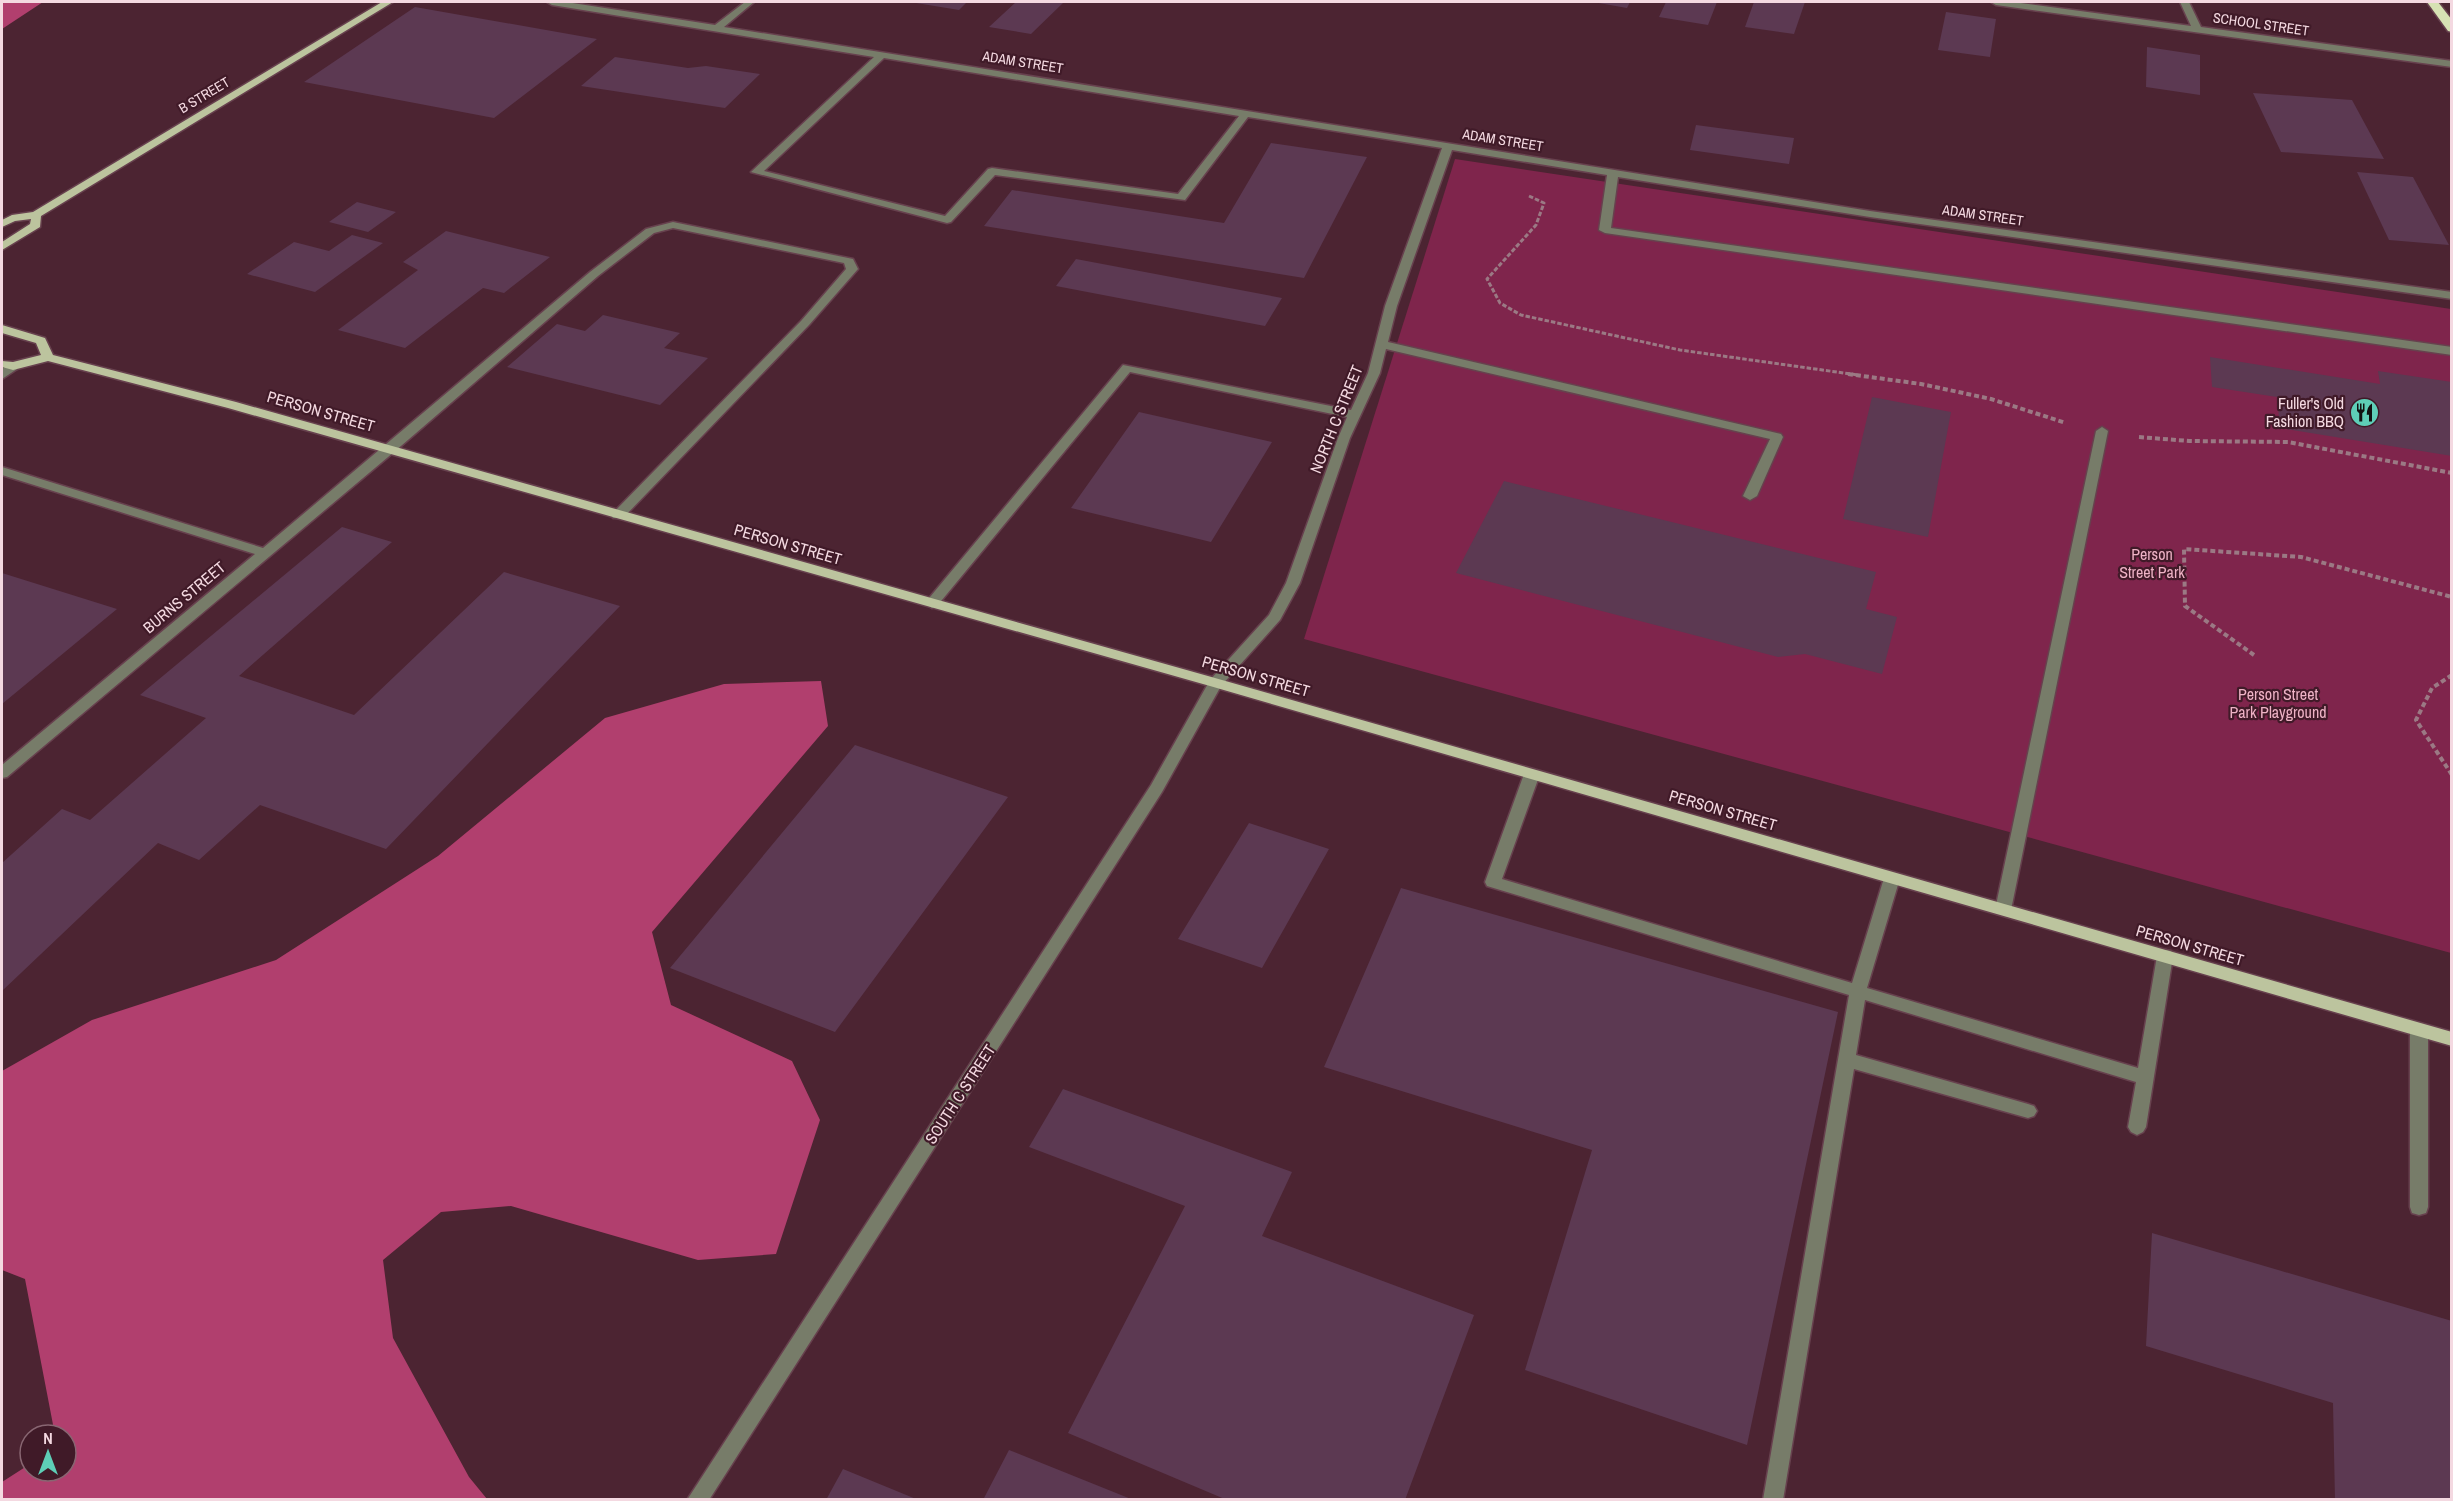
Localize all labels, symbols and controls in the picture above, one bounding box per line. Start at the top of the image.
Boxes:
street label: SCHOOL STREET [2212,8,2310,40]
street label: ADAM STREET [980,47,1065,77]
street label: B STREET [175,73,233,117]
street label: ADAM STREET [1460,125,1545,155]
street label: ADAM STREET [1940,200,2025,230]
street label: NORTH C STREET [1304,362,1368,476]
street label: PERSON STREET [265,385,377,437]
place label: Fuller's Old Fashion BBQ [2266,392,2344,432]
restaurant icon: Fuller's Old Fashion BBQ [2349,396,2381,428]
street label: PERSON STREET [732,518,844,570]
park label: Person Street Park [2119,543,2185,583]
street label: BURNS STREET [138,556,230,638]
street label: PERSON STREET [1200,650,1312,702]
park label: Person Street Park Playground [2230,683,2327,723]
street label: PERSON STREET [1667,784,1779,836]
street label: PERSON STREET [2134,919,2246,971]
street label: SOUTH C STREET [920,1040,1000,1148]
north arrow [18,1423,78,1483]
text: N [43,1427,53,1449]

